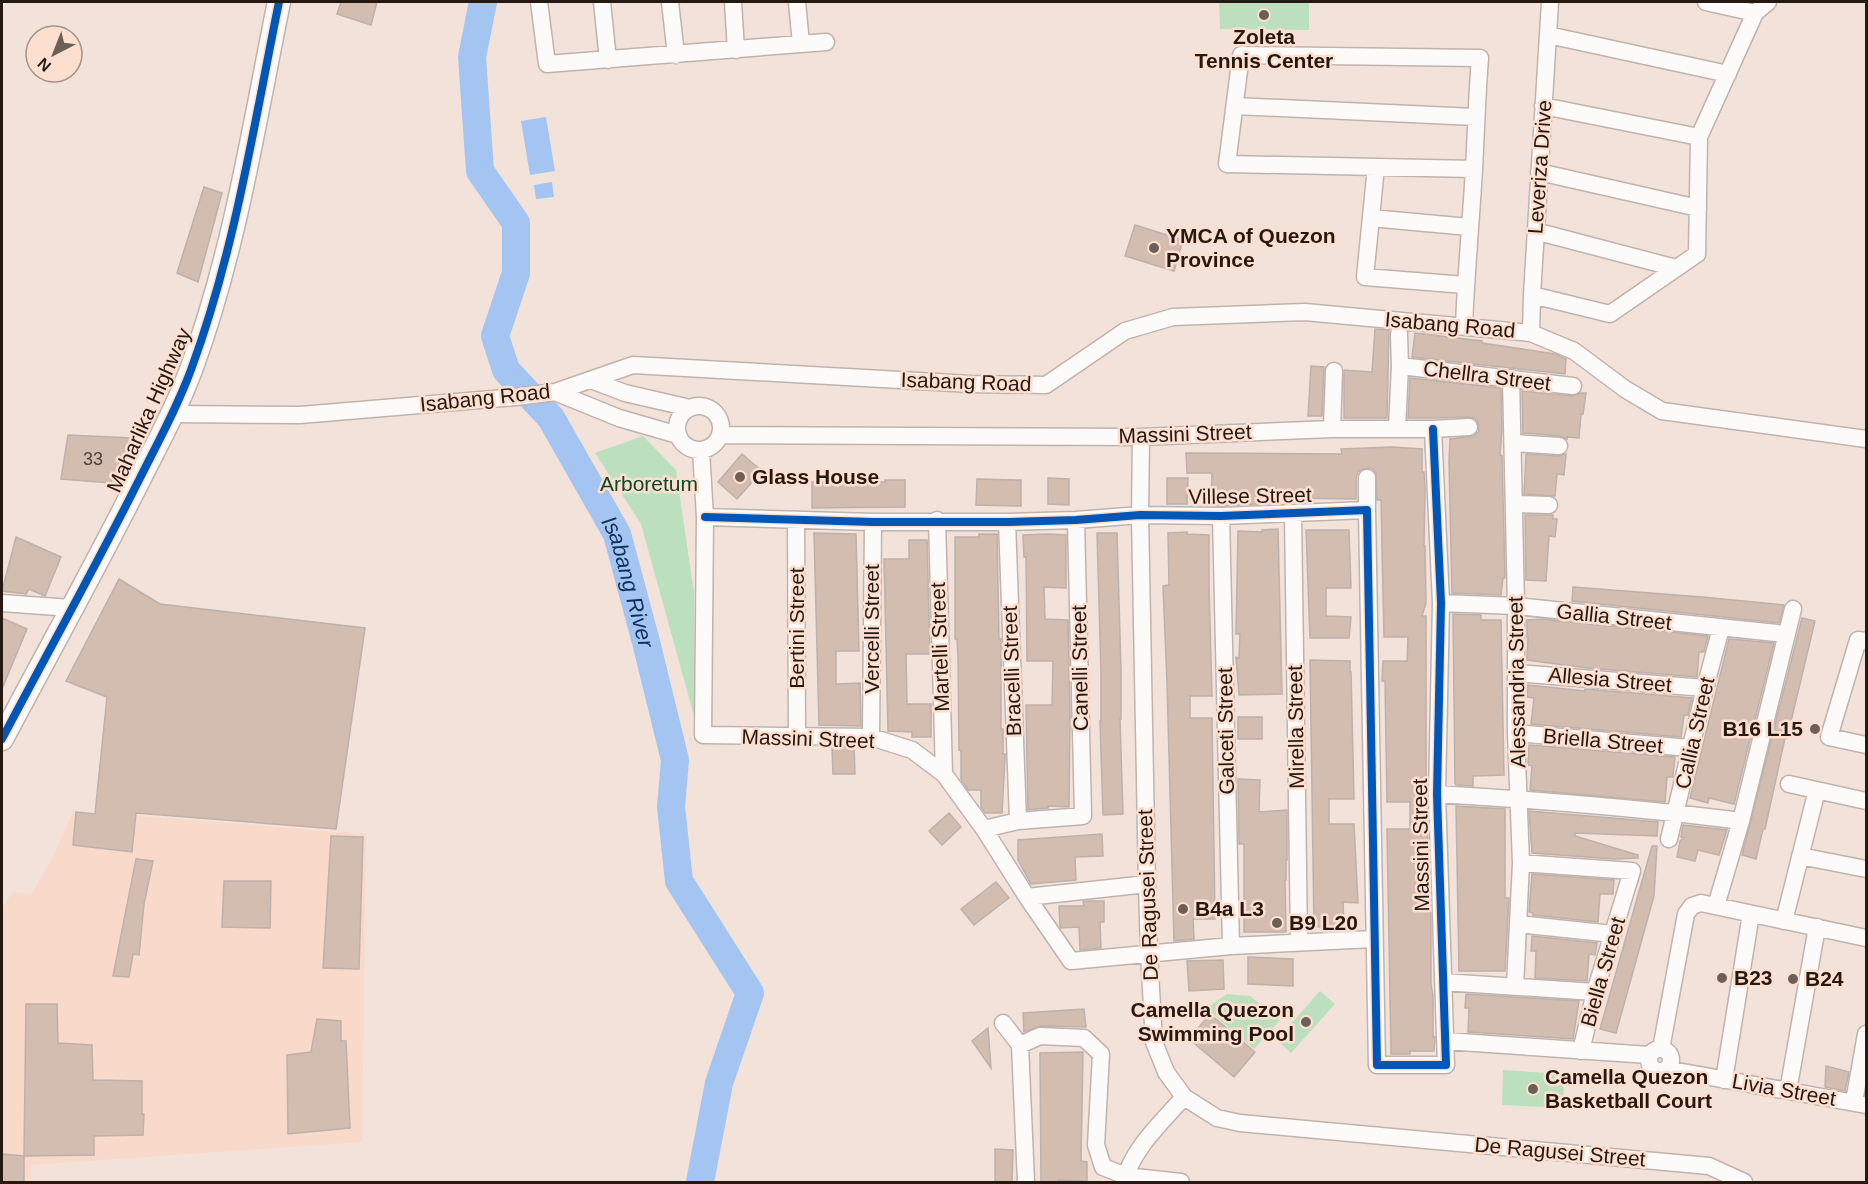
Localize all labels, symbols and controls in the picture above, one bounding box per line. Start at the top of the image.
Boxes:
marker: Zoleta Tennis Center [1257,8,1271,22]
north arrow [24,24,84,84]
place label: Zoleta Tennis Center [1195,25,1333,72]
text: N [34,55,54,75]
street label: Leveriza Drive [1523,99,1556,235]
place label: YMCA of Quezon Province [1166,224,1336,271]
marker: YMCA of Quezon Province [1147,241,1161,255]
street label: Isabang Road [1384,307,1516,342]
street label: Maharlika Highway [102,324,195,496]
street label: Chellra Street [1422,356,1552,395]
street label: Isabang Road [900,368,1032,395]
street label: Isabang Road [419,379,551,416]
street label: Massini Street [1118,420,1252,447]
house number: 33 [83,449,103,469]
place label: Glass House [752,465,879,488]
marker: Glass House [733,470,747,484]
park label: Arboretum [600,472,698,495]
street label: Villese Street [1188,483,1312,508]
water label: Isabang River [596,512,659,652]
street label: Vercelli Street [860,564,883,694]
street label: Bertini Street [785,567,808,689]
street label: Martelli Street [926,582,953,712]
street label: Alessandria Street [1504,596,1529,768]
street label: Gallia Street [1555,599,1673,634]
street label: Bracelli Street [998,605,1025,737]
street label: Canelli Street [1067,605,1092,731]
street label: Allesia Street [1547,663,1673,696]
street label: Mirella Street [1283,665,1308,789]
street label: Galceti Street [1213,667,1238,795]
street label: Callia Street [1670,674,1719,791]
place label: B16 L15 [1722,717,1803,740]
marker: B16 L15 [1808,722,1822,736]
street label: Briella Street [1542,724,1664,757]
street label: Massini Street [741,725,875,752]
street label: Massini Street [1408,778,1433,912]
street label: De Ragusei Street [1133,809,1162,981]
place label: B4a L3 [1195,897,1264,920]
marker: B4a L3 [1176,902,1190,916]
place label: B9 L20 [1289,911,1358,934]
street label: Biella Street [1576,914,1629,1029]
marker: B9 L20 [1270,916,1284,930]
place label: B23 [1734,966,1773,989]
place label: B24 [1805,967,1844,990]
marker: B23 [1715,971,1729,985]
marker: B24 [1786,972,1800,986]
place label: Camella Quezon Swimming Pool [1131,998,1294,1045]
marker: Camella Quezon Swimming Pool [1299,1015,1313,1029]
place label: Camella Quezon Basketball Court [1545,1065,1712,1112]
street label: Livia Street [1730,1069,1838,1110]
marker: Camella Quezon Basketball Court [1526,1082,1540,1096]
street label: De Ragusei Street [1474,1133,1647,1170]

